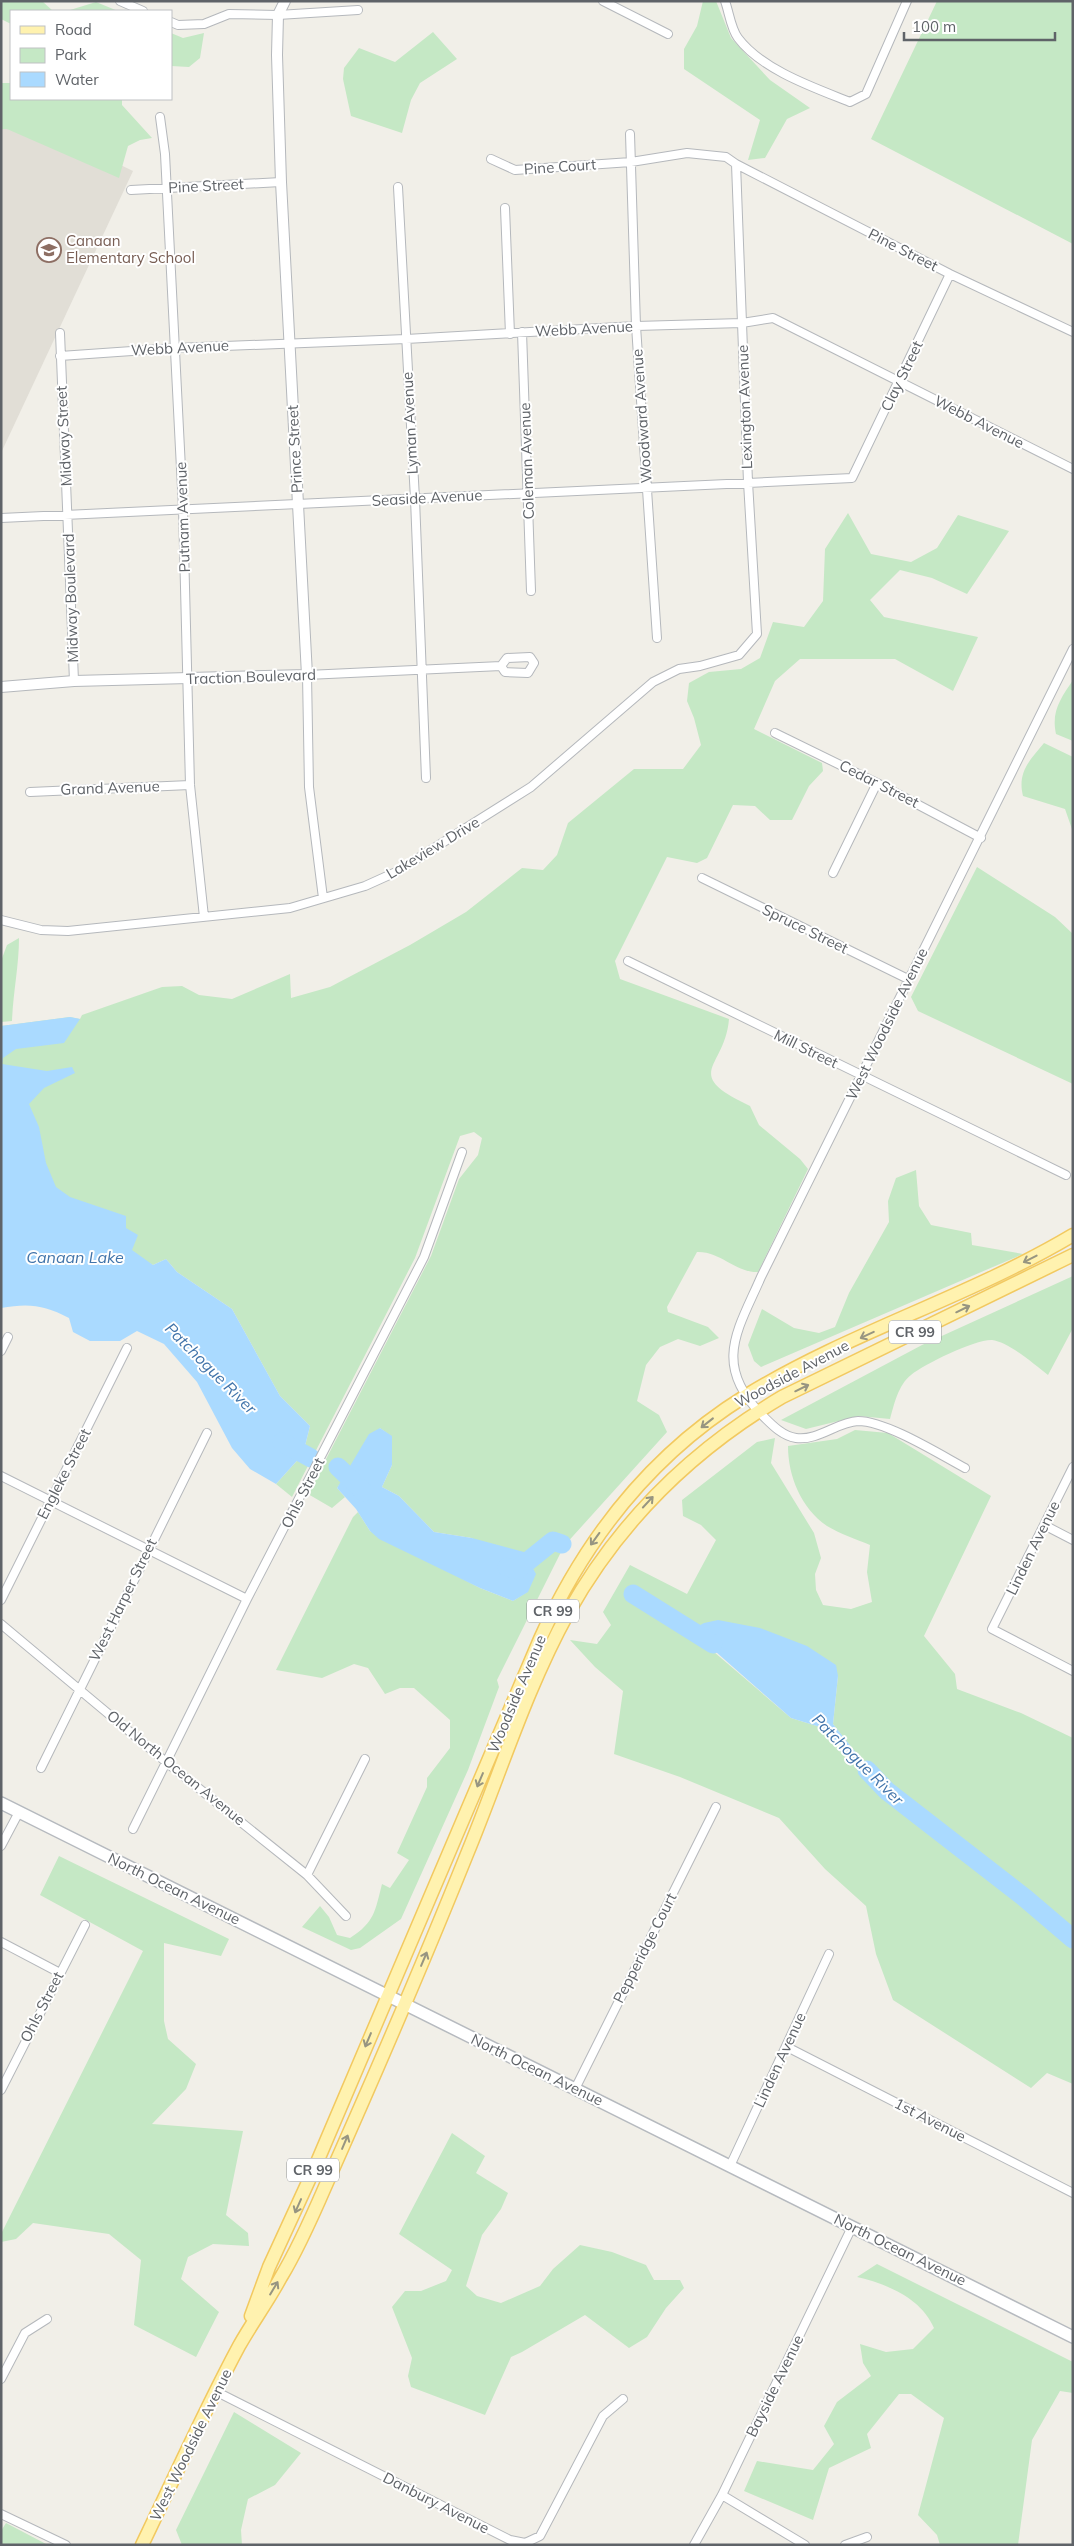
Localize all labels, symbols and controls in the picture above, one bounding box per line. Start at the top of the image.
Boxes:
legend [10,10,172,100]
scale bar [904,10,1055,42]
text: 100 m [912,17,956,36]
text: Road [55,20,92,39]
text: Park [55,45,87,64]
text: Water [55,70,99,89]
street label: Pine Court [523,155,597,178]
street label: Pine Street [168,174,244,197]
street label: Pine Street [865,224,941,275]
place label: Canaan Elementary School [66,231,195,267]
school or university icon: Canaan Elementary School [36,237,62,263]
street label: Webb Avenue [534,316,633,341]
street label: Webb Avenue [130,335,229,360]
street label: Clay Street [876,337,927,414]
street label: Lexington Avenue [733,345,756,469]
street label: Woodward Avenue [627,348,656,484]
street label: Lyman Avenue [397,371,422,475]
street label: Midway Street [51,385,76,487]
street label: Webb Avenue [931,391,1027,452]
street label: Coleman Avenue [515,402,538,520]
street label: Prince Street [283,404,306,494]
street label: Putnam Avenue [171,461,194,573]
street label: Seaside Avenue [371,485,483,510]
street label: Midway Boulevard [59,533,82,663]
street label: Traction Boulevard [186,665,316,688]
street label: Cedar Street [836,755,922,812]
street label: Grand Avenue [60,776,160,799]
street label: Lakeview Drive [383,812,483,883]
street label: Spruce Street [759,900,851,958]
street label: West Woodside Avenue [841,945,932,1103]
street label: Mill Street [771,1025,841,1072]
water label: Canaan Lake [26,1247,124,1267]
one-way arrow [1023,1254,1038,1264]
one-way arrow [955,1304,970,1313]
water label: Patchogue River [161,1318,262,1419]
road number: CR 99 [889,1320,941,1344]
one-way arrow [860,1331,875,1340]
street label: Woodside Avenue [732,1336,852,1412]
one-way arrow [794,1383,809,1393]
one-way arrow [701,1417,714,1428]
street label: Engleke Street [33,1425,95,1522]
street label: Ohls Street [277,1454,328,1531]
one-way arrow [642,1496,654,1509]
street label: Linden Avenue [1002,1497,1064,1598]
one-way arrow [590,1532,600,1546]
street label: West Harper Street [85,1535,161,1664]
road number: CR 99 [527,1600,579,1622]
street label: Woodside Avenue [483,1632,550,1756]
street label: Old North Ocean Avenue [103,1706,249,1829]
water label: Patchogue River [808,1709,909,1810]
one-way arrow [474,1772,484,1787]
street label: North Ocean Avenue [105,1848,243,1929]
street label: Pepperidge Court [609,1890,680,2006]
one-way arrow [419,1952,429,1967]
street label: Ohls Street [16,1968,67,2045]
street label: Linden Avenue [749,2009,810,2110]
street label: North Ocean Avenue [468,2029,606,2110]
one-way arrow [363,2032,373,2047]
street label: 1st Avenue [891,2093,969,2146]
one-way arrow [340,2135,350,2150]
road number: CR 99 [287,2158,339,2182]
one-way arrow [292,2198,302,2213]
street label: North Ocean Avenue [831,2209,969,2290]
one-way arrow [270,2282,280,2296]
street label: Bayside Avenue [742,2332,807,2440]
street label: West Woodside Avenue [145,2366,236,2524]
street label: Danbury Avenue [380,2468,493,2538]

